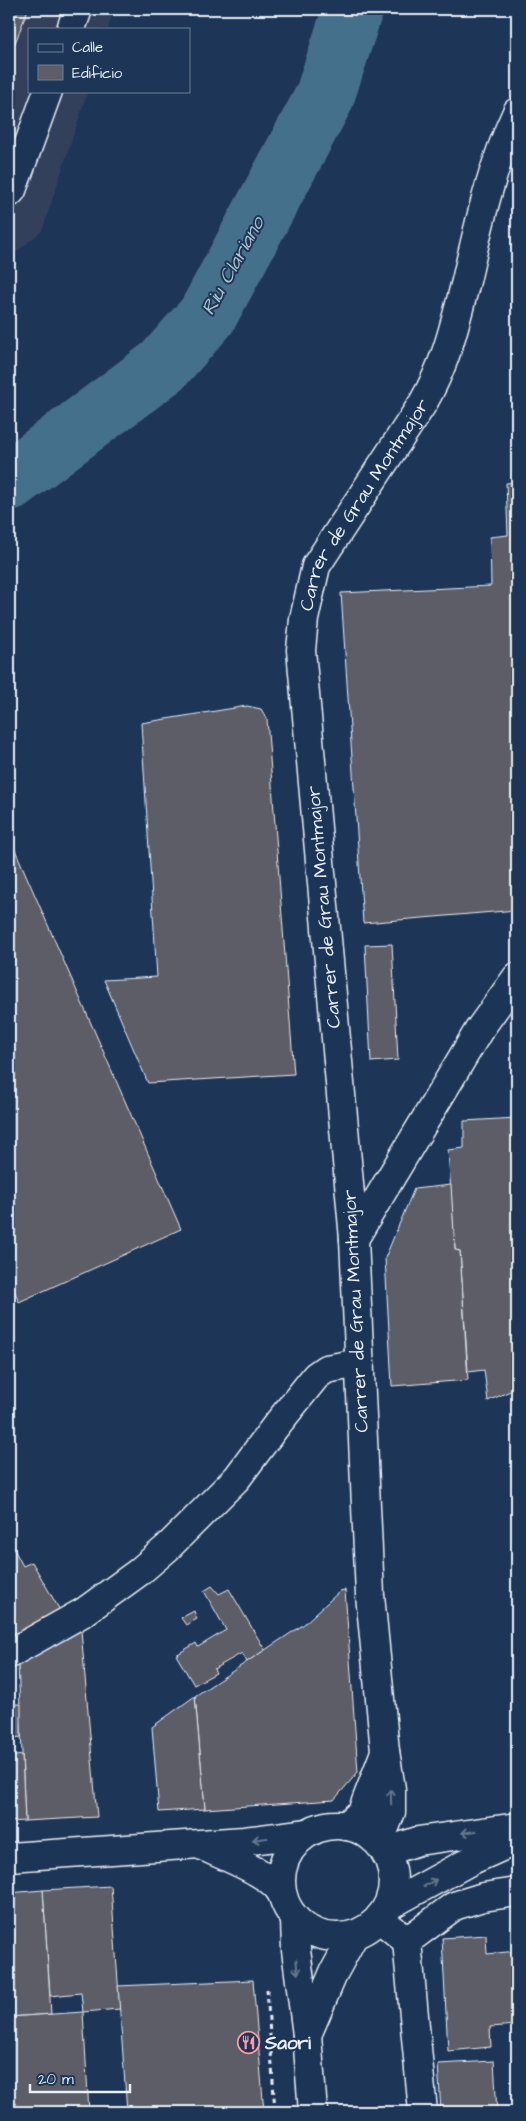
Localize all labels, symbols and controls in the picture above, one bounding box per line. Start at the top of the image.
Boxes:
legend [28,28,190,92]
text: Calle [72,37,103,58]
text: Edificio [72,63,123,84]
water label: Riu Clariano [194,210,272,320]
street label: Carrer de Grau Montmajor [293,393,436,613]
street label: Carrer de Grau Montmajor [300,784,348,1029]
street label: Carrer de Grau Montmajor [336,1188,376,1433]
one-way arrow [386,1790,396,1806]
one-way arrow [461,1828,477,1838]
one-way arrow [252,1834,268,1844]
one-way arrow [423,1878,438,1888]
one-way arrow [293,1959,302,1975]
place label: Saori [264,2030,311,2057]
restaurant icon: Saori [237,2031,261,2055]
scale bar [30,2061,130,2093]
text: 20 m [38,2069,74,2090]

